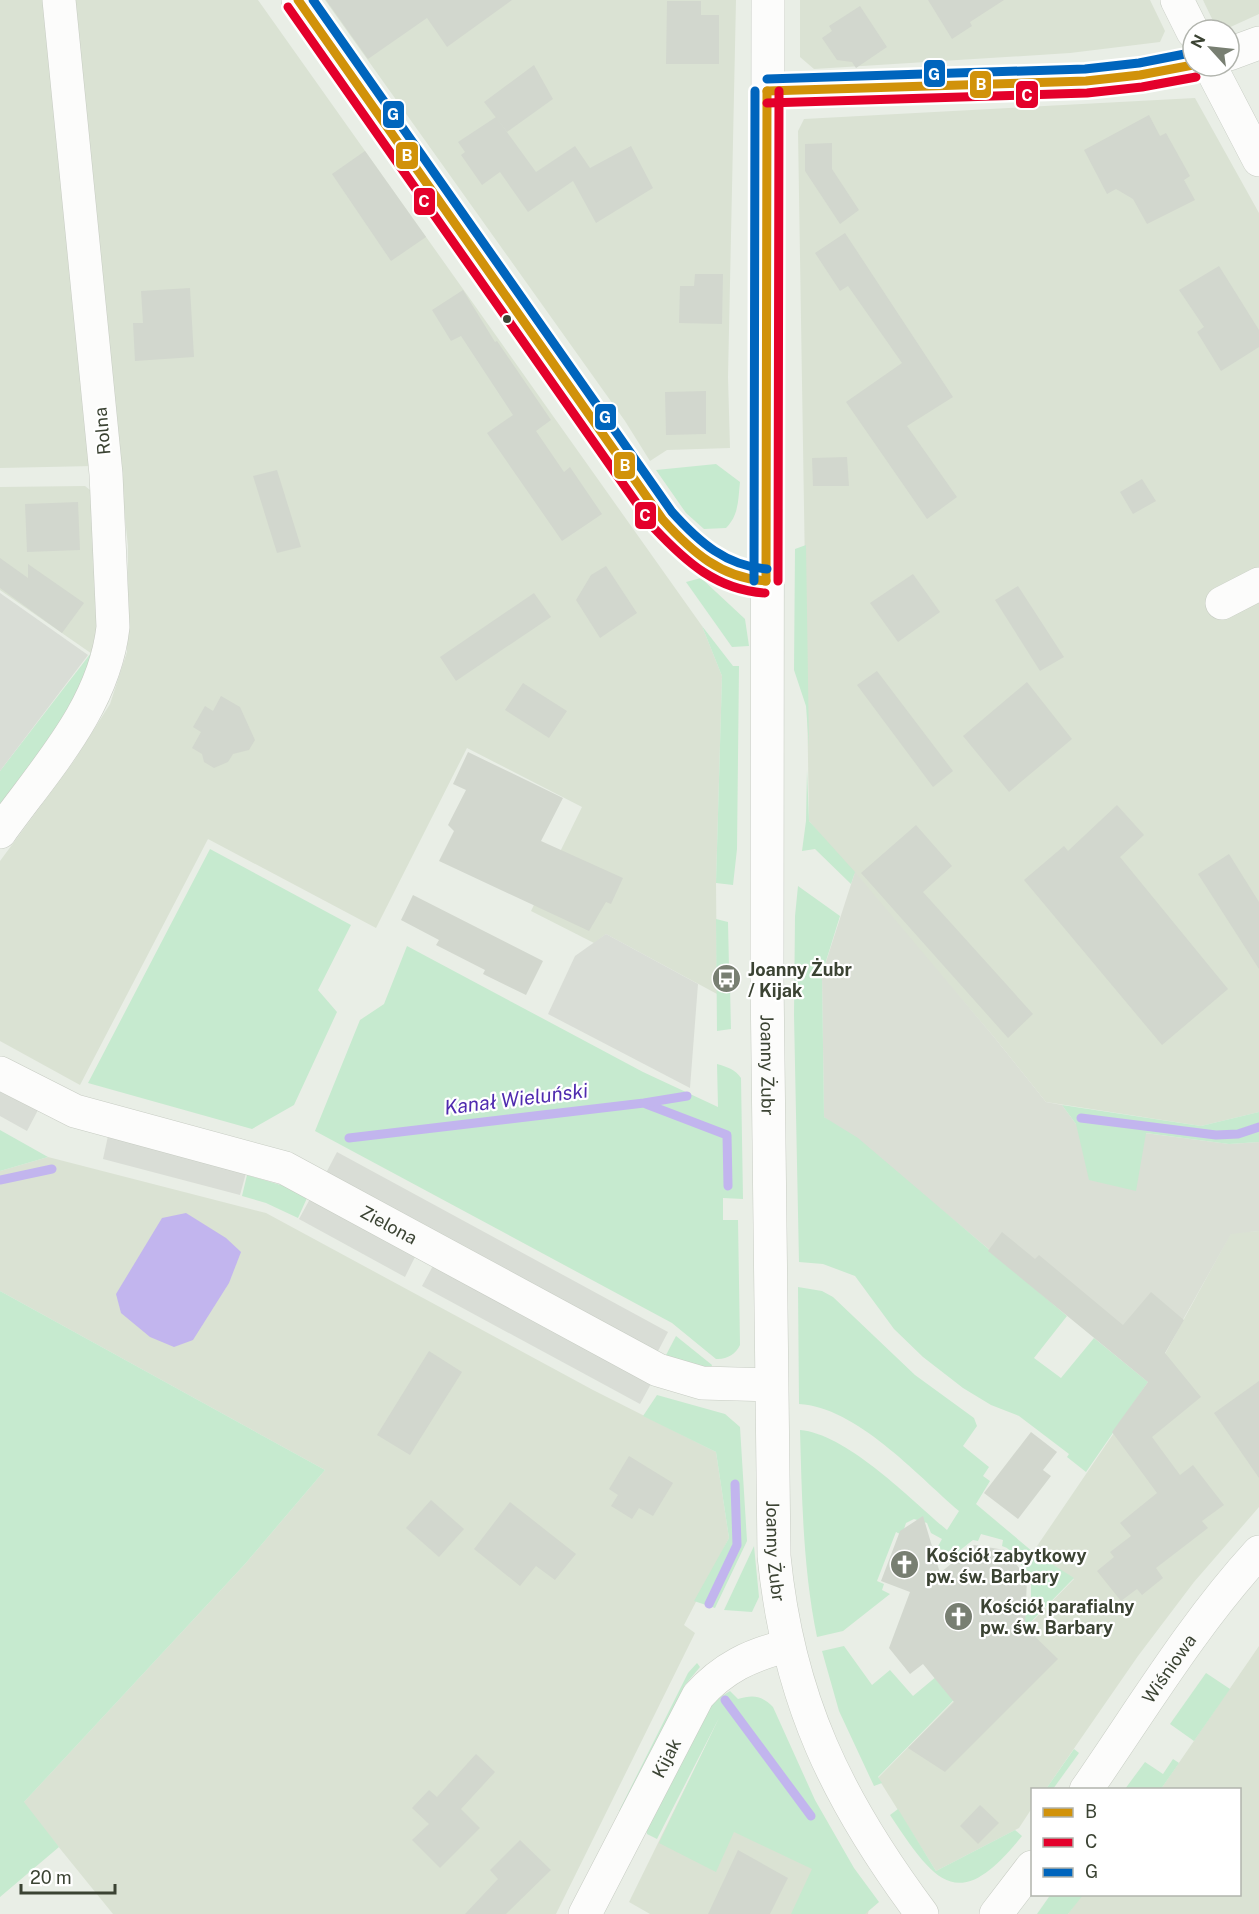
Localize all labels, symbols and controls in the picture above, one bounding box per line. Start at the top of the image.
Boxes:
north arrow [1181,18,1241,78]
text: N [1187,32,1209,51]
line badge: G [923,59,946,88]
text: G [928,65,940,84]
line badge: B [969,70,992,99]
text: B [976,75,987,94]
line badge: C [1015,80,1039,109]
text: C [1021,86,1033,105]
line badge: G [382,100,405,129]
text: G [387,105,399,124]
line badge: B [395,141,419,170]
text: B [402,146,413,165]
line badge: C [413,187,436,216]
text: C [418,192,430,211]
unlabelled marker [501,313,513,325]
line badge: G [594,403,617,431]
street label: Rolna [89,406,115,456]
text: G [599,408,611,427]
line badge: B [613,451,636,480]
text: B [620,456,631,475]
line badge: C [634,501,657,530]
text: C [639,506,651,525]
place label: Joanny Żubr / Kijak [748,958,852,1001]
bus stop icon: Joanny Żubr / Kijak [711,963,743,995]
street label: Joanny Żubr [757,1014,780,1116]
water label: Kanał Wieluński [443,1078,589,1120]
street label: Zielona [357,1201,421,1248]
street label: Joanny Żubr [763,1500,790,1603]
place label: Kościół zabytkowy pw. św. Barbary [926,1545,1087,1587]
church icon: Kościół zabytkowy pw. św. Barbary [889,1549,921,1581]
place label: Kościół parafialny pw. św. Barbary [980,1596,1134,1638]
church icon: Kościół parafialny pw. św. Barbary [943,1600,975,1632]
street label: Wiśniowa [1137,1630,1200,1707]
street label: Kijak [647,1734,685,1781]
legend [1031,1788,1241,1896]
text: B [1085,1801,1097,1822]
text: C [1085,1831,1097,1852]
scale bar [21,1857,116,1895]
text: G [1085,1861,1098,1882]
text: 20 m [30,1867,72,1888]

